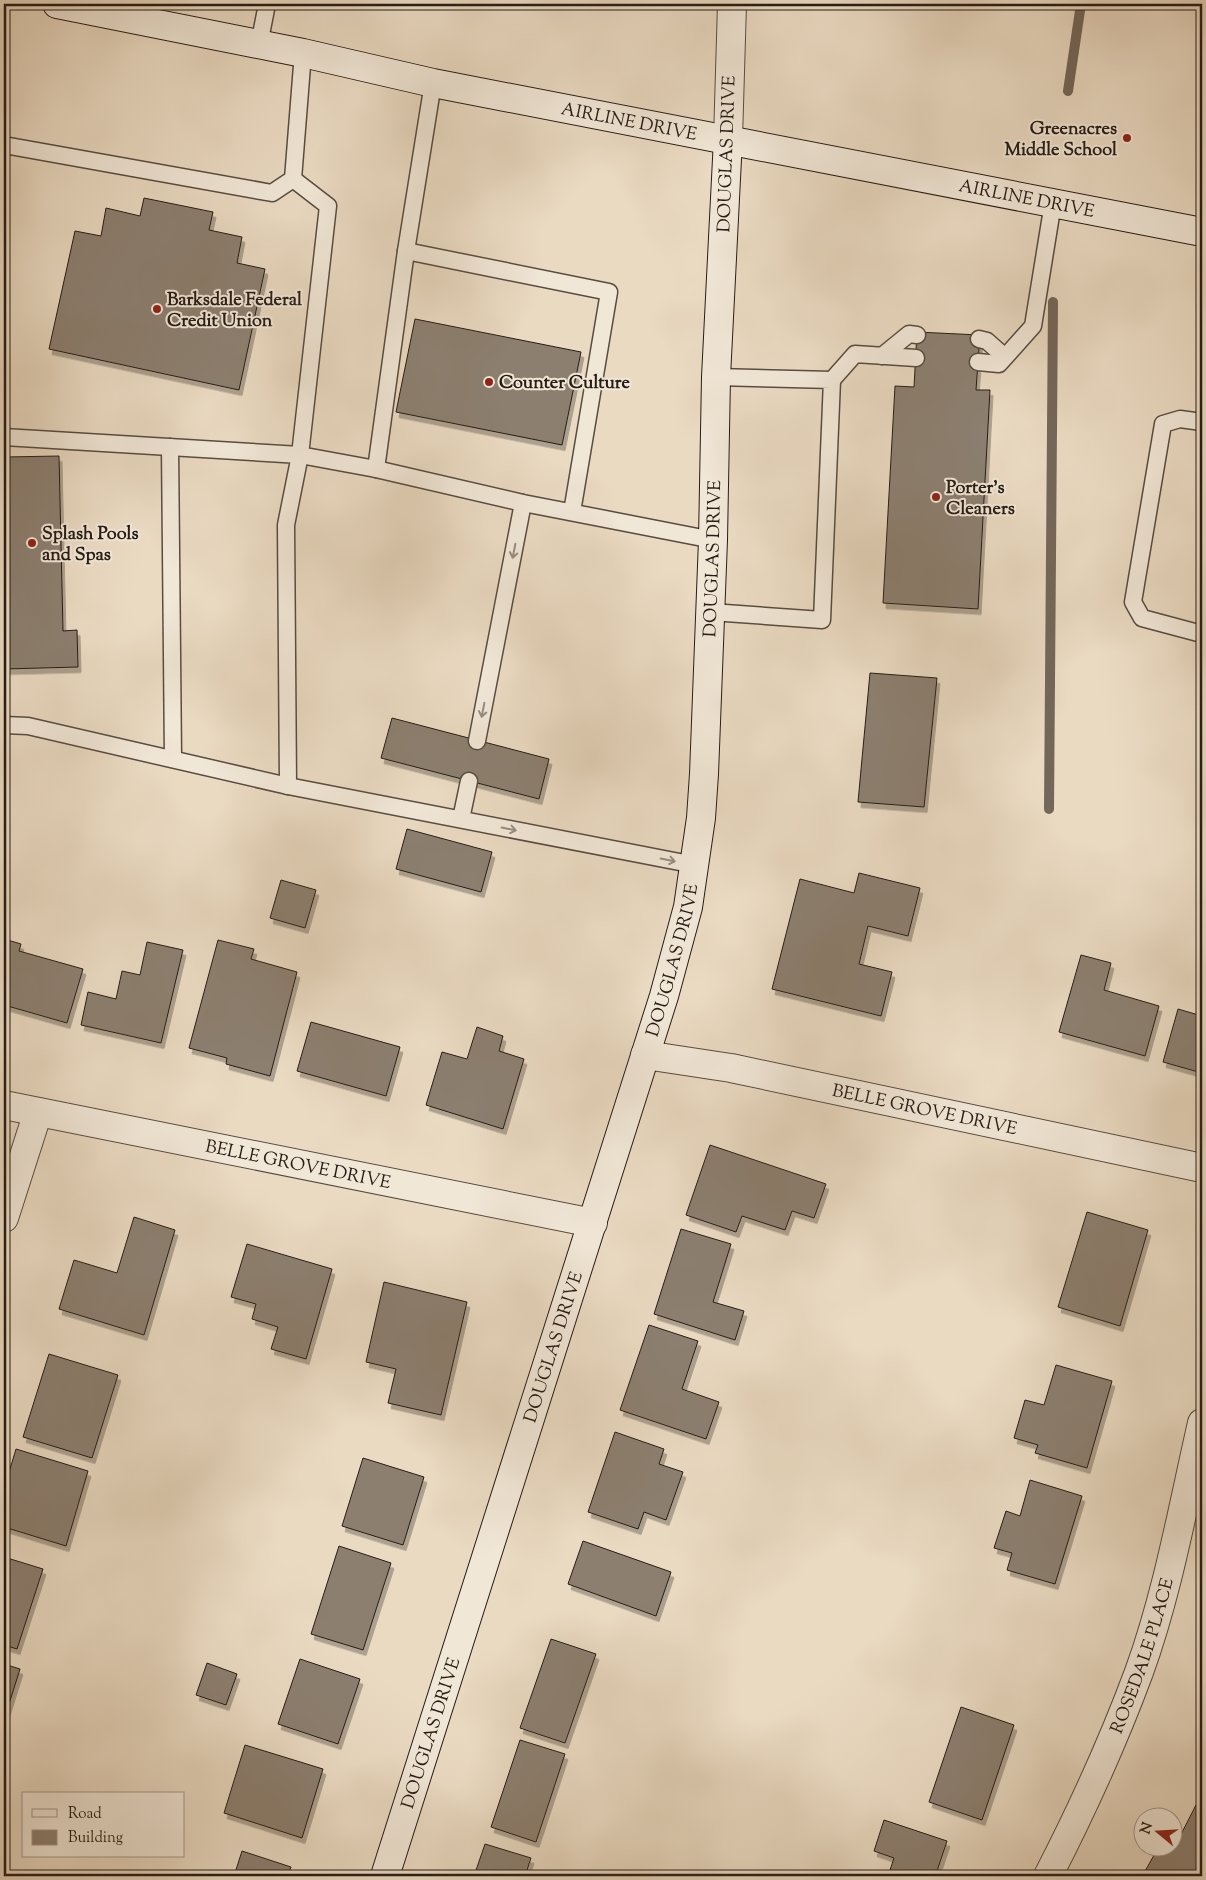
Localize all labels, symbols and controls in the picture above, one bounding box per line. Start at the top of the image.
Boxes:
street label: DOUGLAS DRIVE [712,75,744,233]
street label: AIRLINE DRIVE [559,97,699,149]
place label: Greenacres Middle School [1004,117,1118,164]
marker: Greenacres Middle School [1121,132,1133,144]
street label: AIRLINE DRIVE [956,174,1097,226]
place label: Barksdale Federal Credit Union [167,288,303,335]
marker: Barksdale Federal Credit Union [151,303,163,315]
place label: Counter Culture [499,371,631,397]
marker: Counter Culture [483,376,495,388]
place label: Porter's Cleaners [946,476,1015,523]
street label: DOUGLAS DRIVE [698,480,729,638]
marker: Porter's Cleaners [930,491,942,503]
place label: Splash Pools and Spas [42,522,139,569]
marker: Splash Pools and Spas [26,537,38,549]
one-way arrow [509,542,518,558]
one-way arrow [478,702,488,718]
one-way arrow [501,824,517,834]
one-way arrow [660,856,676,865]
street label: DOUGLAS DRIVE [641,882,706,1040]
street label: BELLE GROVE DRIVE [829,1079,1019,1143]
street label: BELLE GROVE DRIVE [203,1135,393,1197]
street label: DOUGLAS DRIVE [518,1269,591,1426]
street label: ROSEDALE PLACE [1105,1575,1182,1738]
street label: DOUGLAS DRIVE [396,1655,468,1813]
legend [22,1792,185,1858]
text: Road [68,1804,102,1825]
north arrow [1134,1808,1184,1858]
text: N [1136,1820,1159,1837]
text: Building [68,1828,123,1849]

